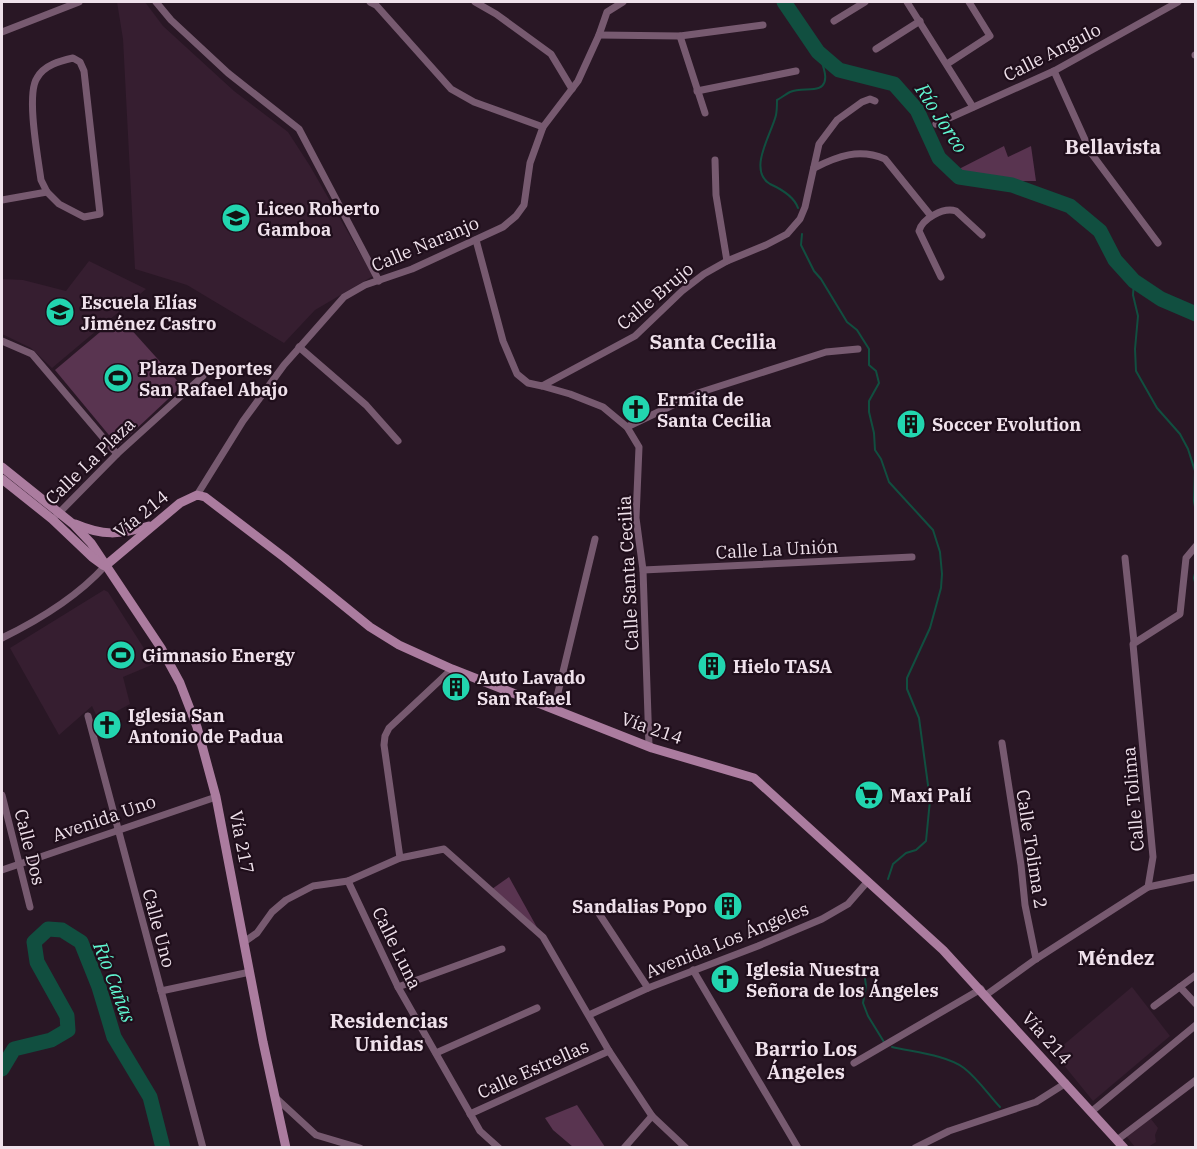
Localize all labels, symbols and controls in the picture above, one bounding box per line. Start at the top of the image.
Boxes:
street label: Calle Angulo [999,18,1105,86]
water label: Río Jorco [909,77,975,158]
district label: Bellavista [1065,133,1161,160]
place label: Liceo Roberto Gamboa [257,197,380,241]
school or university icon: Liceo Roberto Gamboa [220,202,252,234]
street label: Calle Naranjo [368,211,482,277]
street label: Calle Brujo [612,257,698,335]
place label: Escuela Elías Jiménez Castro [81,291,217,335]
school or university icon: Escuela Elías Jiménez Castro [44,296,76,328]
district label: Santa Cecilia [649,328,777,355]
place label: Plaza Deportes San Rafael Abajo [139,357,288,401]
sports icon: Plaza Deportes San Rafael Abajo [102,362,134,394]
place label: Ermita de Santa Cecilia [657,388,772,432]
church icon: Ermita de Santa Cecilia [620,393,652,425]
building icon: Soccer Evolution [895,408,927,440]
street label: Calle La Plaza [40,412,140,510]
place label: Soccer Evolution [932,413,1081,436]
street label: Vía 214 [109,485,173,543]
street label: Calle Santa Cecilia [612,495,644,651]
street label: Calle La Unión [715,534,839,564]
sports icon: Gimnasio Energy [105,639,137,671]
place label: Gimnasio Energy [142,644,296,667]
building icon: Hielo TASA [696,650,728,682]
place label: Hielo TASA [733,655,833,678]
place label: Auto Lavado San Rafael [477,666,586,710]
building icon: Auto Lavado San Rafael [440,671,472,703]
place label: Iglesia San Antonio de Padua [128,704,284,748]
street label: Vía 214 [618,707,686,749]
church icon: Iglesia San Antonio de Padua [91,709,123,741]
street label: Calle Tolima [1117,745,1149,852]
supermarket icon: Maxi Palí [853,779,885,811]
place label: Maxi Palí [890,784,971,807]
street label: Calle Tolima 2 [1011,788,1053,910]
street label: Avenida Uno [49,790,159,846]
street label: Calle Dos [9,807,51,887]
street label: Vía 217 [225,809,259,875]
street label: Calle Uno [137,886,181,970]
building icon: Sandalias Popo [712,890,744,922]
place label: Sandalias Popo [572,895,707,918]
street label: Avenida Los Ángeles [642,897,812,983]
street label: Calle Luna [367,903,427,993]
water label: Río Cañas [87,937,143,1027]
district label: Méndez [1078,944,1154,971]
place label: Iglesia Nuestra Señora de los Ángeles [746,958,939,1002]
church icon: Iglesia Nuestra Señora de los Ángeles [709,963,741,995]
district label: Residencias Unidas [330,1007,448,1057]
street label: Vía 214 [1017,1007,1077,1069]
street label: Calle Estrellas [474,1034,592,1104]
district label: Barrio Los Ángeles [755,1035,857,1085]

